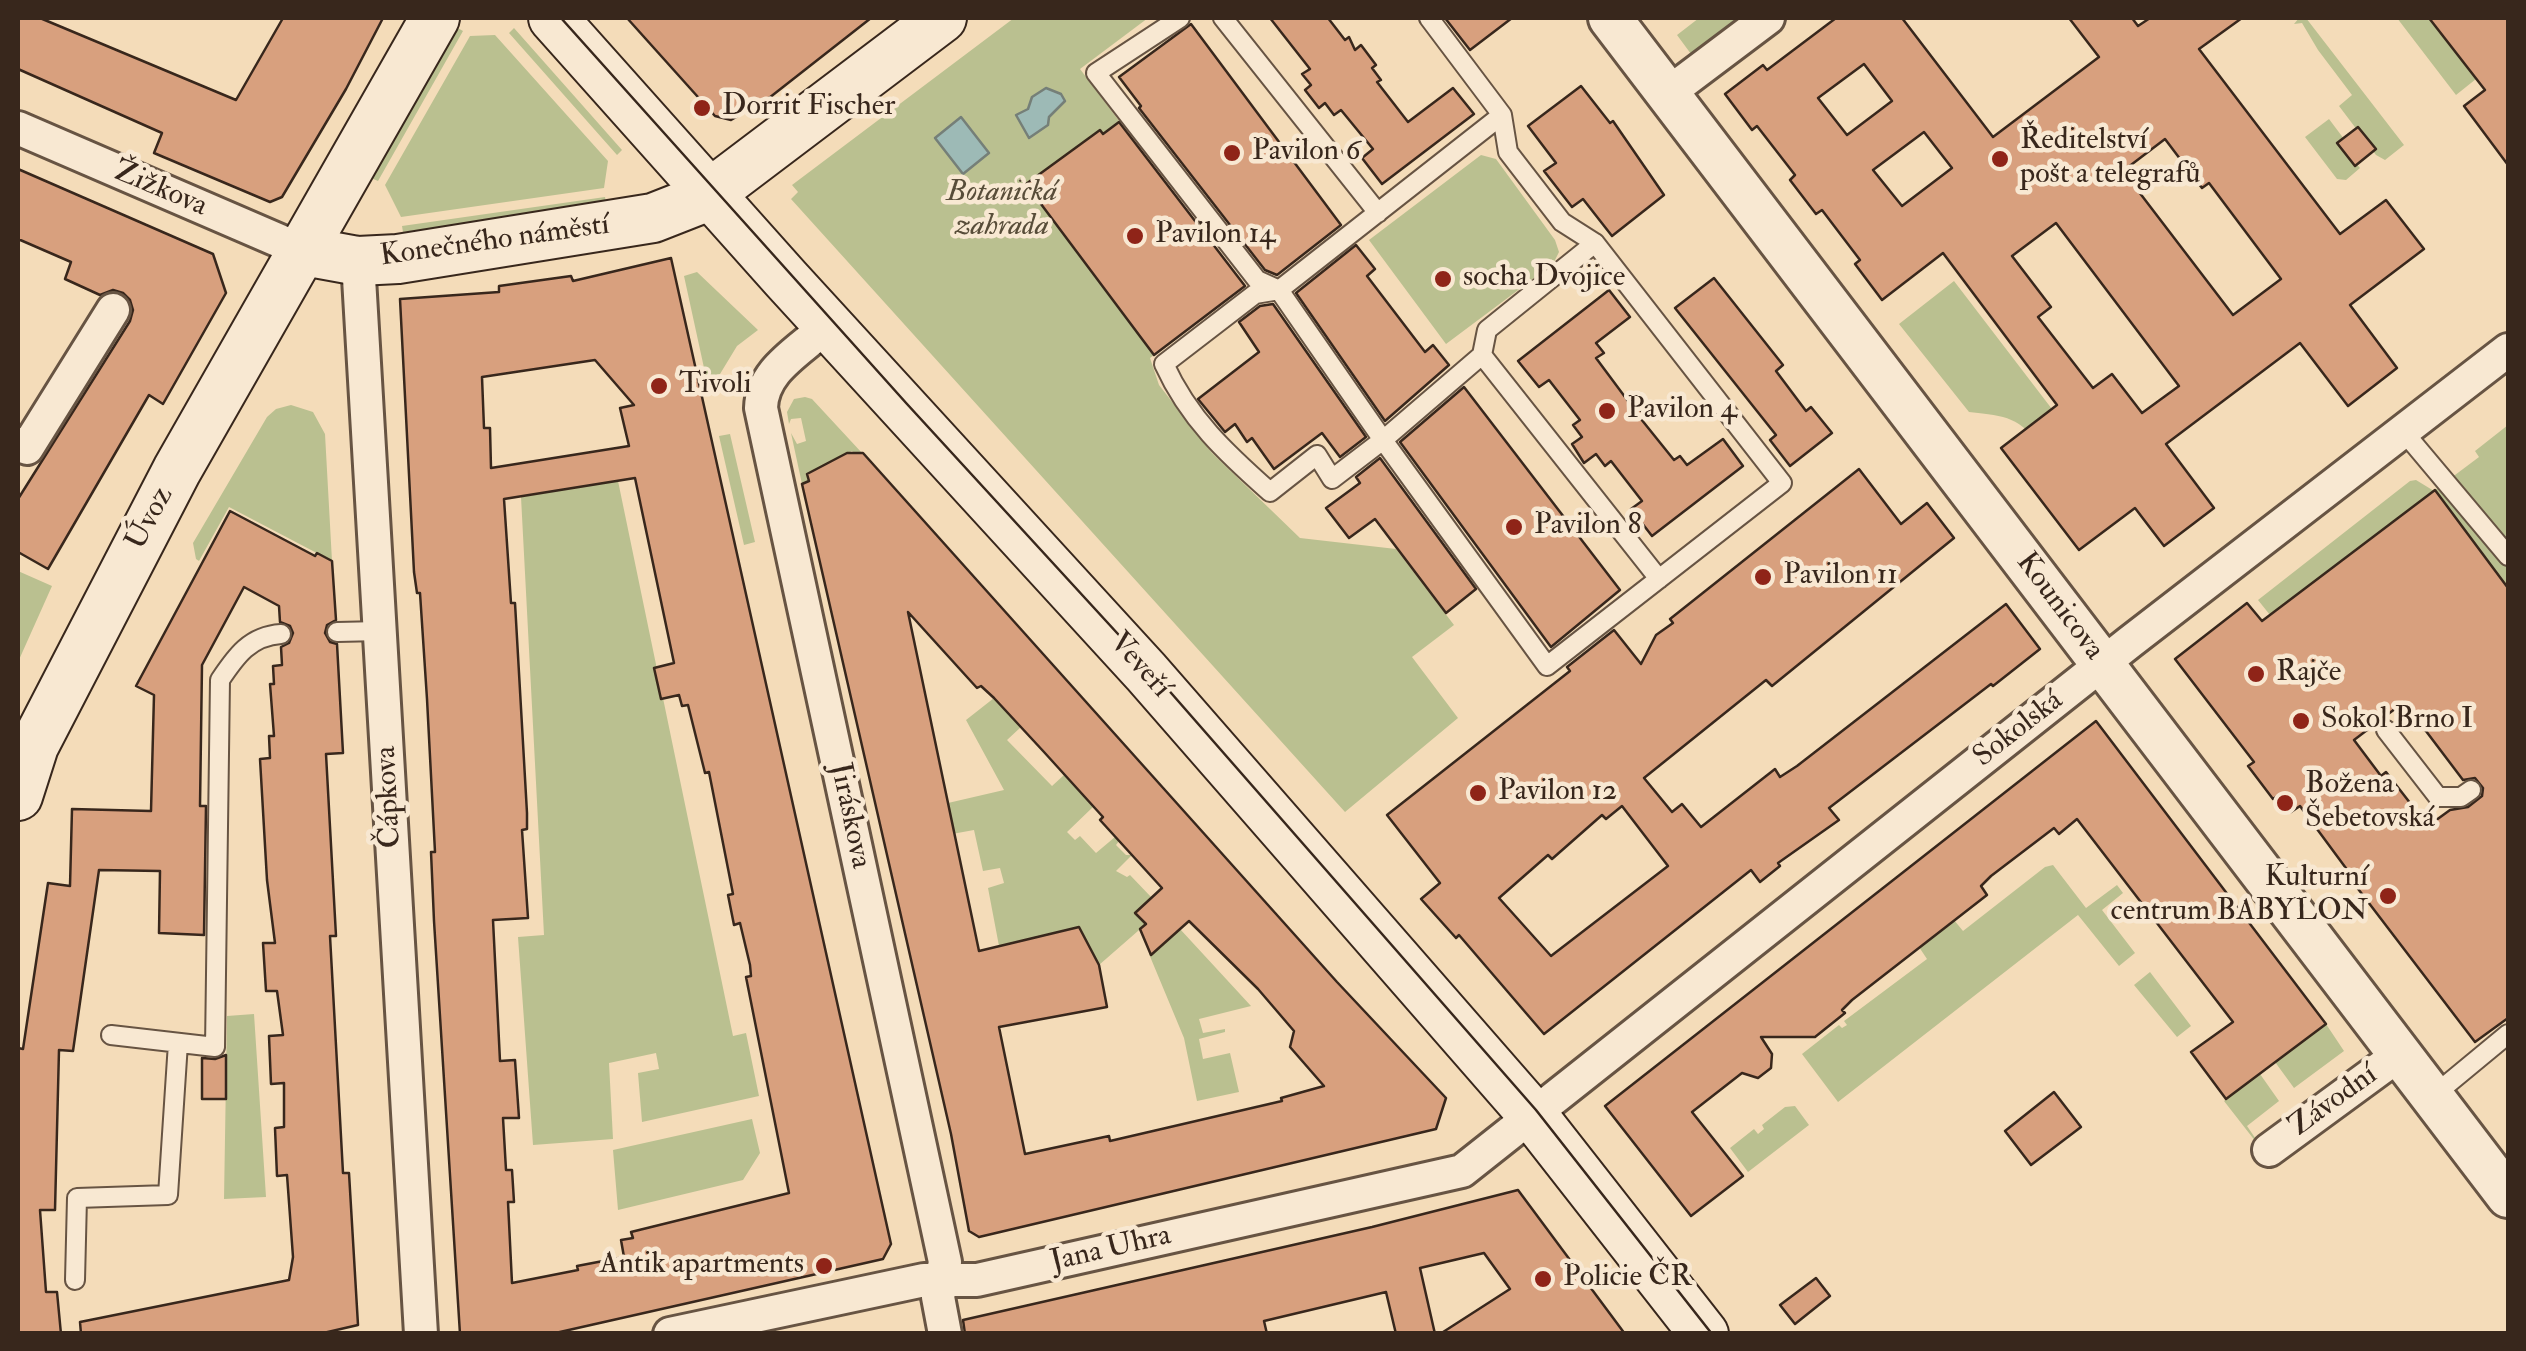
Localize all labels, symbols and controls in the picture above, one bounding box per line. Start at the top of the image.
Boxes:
place label: Dorrit Fischer [722,90,895,126]
marker: Dorrit Fischer [691,97,713,119]
place label: Ředitelství pošt a telegrafů [2020,124,2200,194]
place label: Pavilon 6 [1252,135,1361,171]
marker: Pavilon 6 [1221,142,1243,164]
marker: Ředitelství pošt a telegrafů [1989,148,2011,170]
street label: Žižkova [108,154,212,226]
park label: Botanická zahrada [947,176,1057,246]
street label: Konečného náměstí [378,208,612,276]
place label: Pavilon 14 [1155,218,1275,254]
marker: Pavilon 14 [1124,225,1146,247]
place label: socha Dvojice [1463,261,1625,297]
marker: socha Dvojice [1432,268,1454,290]
place label: Tivoli [679,368,751,404]
marker: Tivoli [648,375,670,397]
place label: Pavilon 4 [1627,393,1737,429]
marker: Pavilon 4 [1596,400,1618,422]
street label: Úvoz [120,481,182,557]
place label: Pavilon 8 [1534,509,1641,545]
marker: Pavilon 8 [1503,516,1525,538]
street label: Kounicova [2007,546,2111,668]
place label: Pavilon 11 [1783,559,1898,595]
marker: Pavilon 11 [1752,566,1774,588]
street label: Veveří [1100,626,1178,706]
place label: Rajče [2276,656,2341,692]
marker: Rajče [2245,663,2267,685]
street label: Sokolská [1967,684,2071,776]
place label: Sokol Brno I [2321,703,2473,739]
marker: Sokol Brno I [2290,710,2312,732]
street label: Čápkova [369,745,411,849]
street label: Jiráskova [820,760,878,872]
place label: Božena Šebetovská [2305,768,2435,838]
place label: Pavilon 12 [1498,775,1617,811]
marker: Pavilon 12 [1467,782,1489,804]
marker: Božena Šebetovská [2274,792,2296,814]
place label: Kulturní centrum BABYLON [2111,861,2368,932]
marker: Kulturní centrum BABYLON [2377,885,2399,907]
street label: Závodní [2283,1058,2385,1146]
street label: Jana Uhra [1047,1219,1175,1281]
place label: Antik apartments [600,1248,804,1284]
marker: Antik apartments [813,1255,835,1277]
place label: Policie ČR [1563,1261,1692,1297]
marker: Policie ČR [1532,1268,1554,1290]

